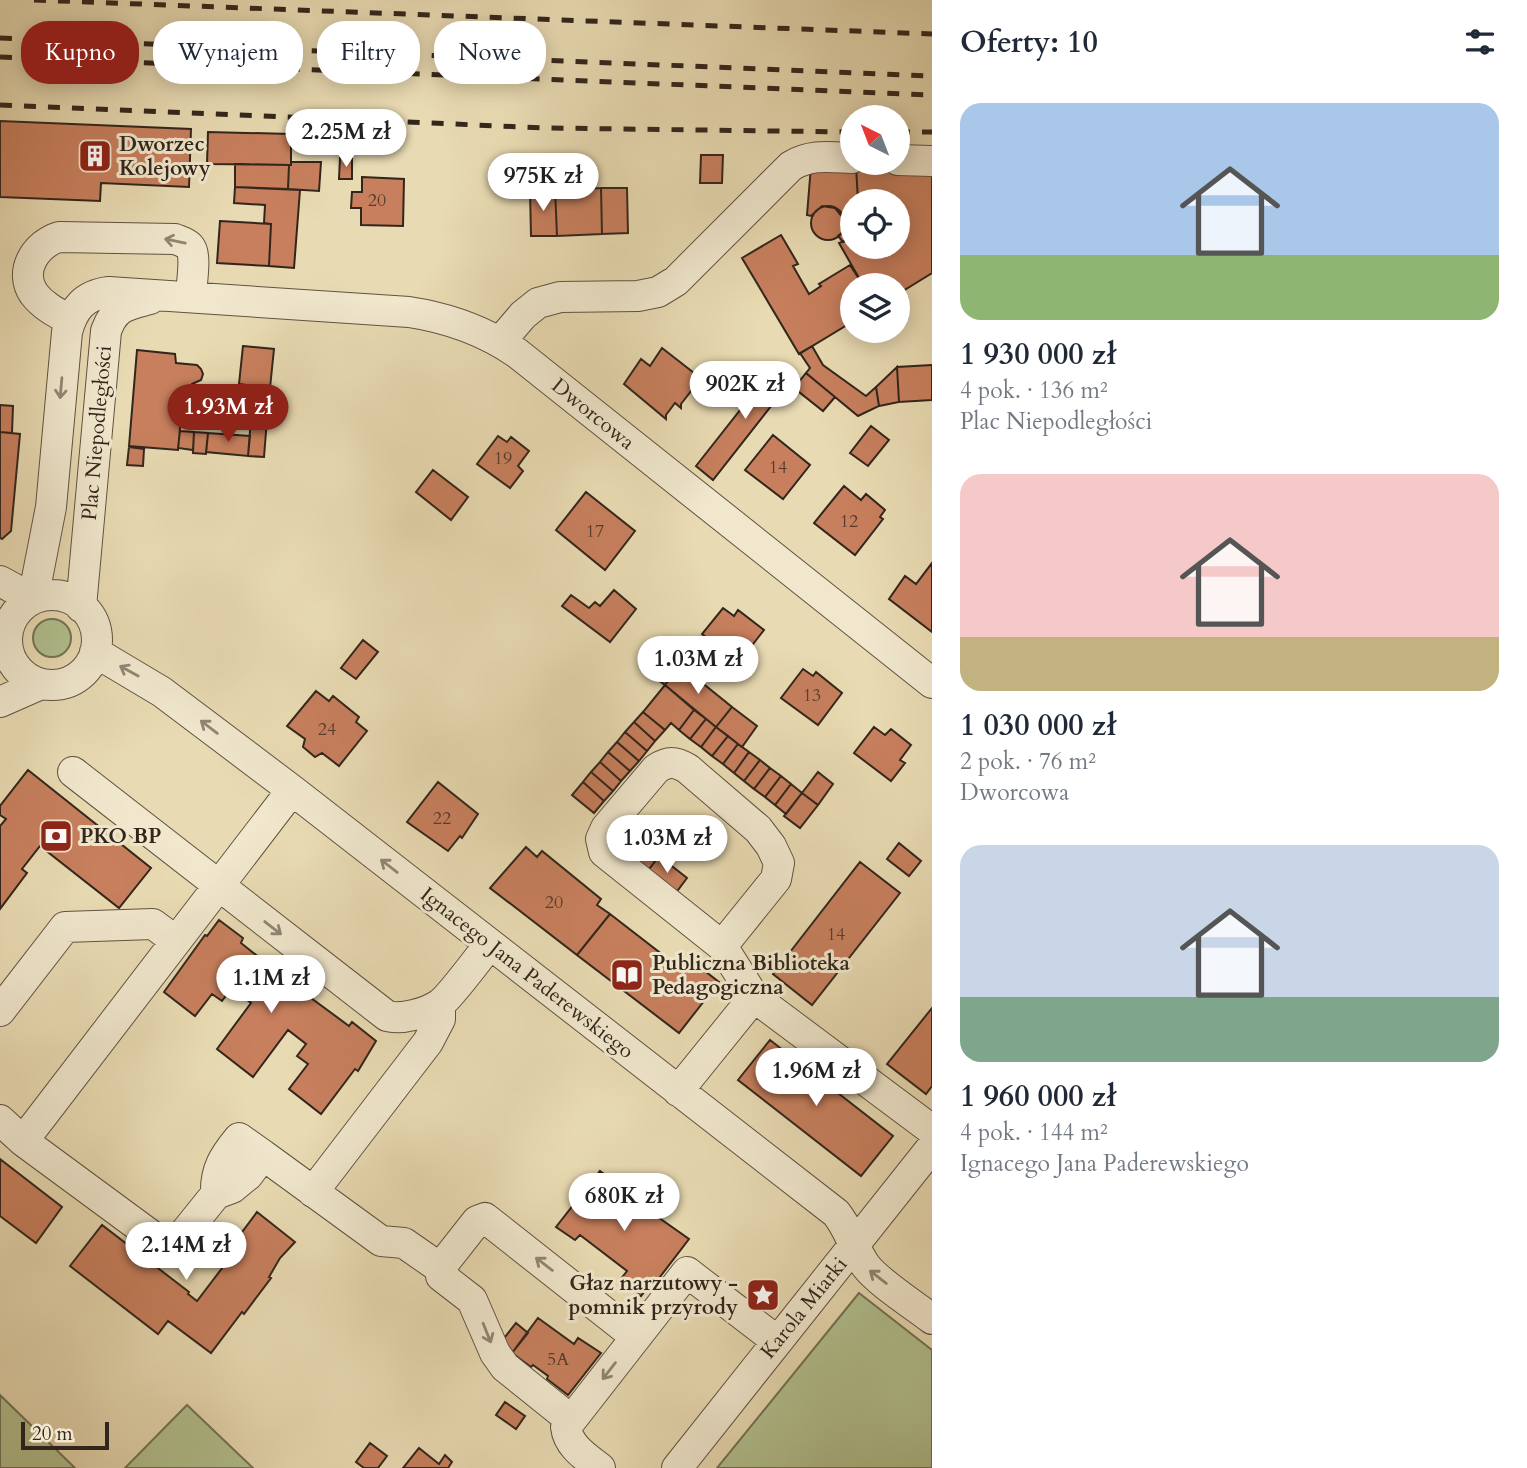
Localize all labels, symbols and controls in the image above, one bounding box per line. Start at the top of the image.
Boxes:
chip: Kupno [21,21,139,84]
chip: Wynajem [153,21,303,84]
chip: Filtry [317,21,420,84]
chip: Nowe [434,21,546,84]
text: Oferty: 10 [960,22,1098,63]
icon: filters [1461,23,1499,61]
north arrow [840,105,910,175]
map controls [840,105,910,343]
pin: 2.25M zł [274,110,418,169]
text: 2.25M zł [301,116,391,147]
place label: Dworzec Kolejowy [119,130,211,183]
building icon: Dworzec Kolejowy [76,137,114,175]
icon: home [1167,148,1293,274]
pin: 975K zł [478,154,608,213]
text: 975K zł [504,160,582,191]
house number: 20 [368,188,386,213]
button: locate [840,189,910,259]
one-way arrow [164,234,187,248]
button: layers [840,273,910,343]
text: 1 930 000 zł [960,334,1116,375]
street label: Plac Niepodległości [75,344,119,522]
pin: 902K zł [680,362,810,421]
text: 902K zł [706,368,784,399]
street label: Dworcowa [545,371,641,457]
text: 4 pok. · 136 m² [960,375,1108,406]
one-way arrow [54,376,67,399]
pin: 1.93M zł [156,384,300,444]
text: 1.93M zł [183,391,273,422]
text: Plac Niepodległości [960,406,1152,437]
house number: 19 [494,446,512,471]
house number: 14 [769,455,787,480]
house number: 12 [840,509,858,534]
house number: 17 [586,519,604,544]
icon: home [1167,519,1293,645]
pin: 1.03M zł [626,636,770,696]
text: 1.03M zł [653,643,743,674]
one-way arrow [119,664,140,677]
house number: 13 [803,683,821,708]
text: 1 030 000 zł [960,705,1116,746]
house number: 24 [318,717,336,742]
one-way arrow [199,720,218,735]
text: 2 pok. · 76 m² [960,746,1096,777]
text: Dworcowa [960,777,1069,808]
house number: 22 [433,806,451,831]
pin: 1.03M zł [595,816,739,875]
bank icon: PKO BP [37,817,75,855]
place label: PKO BP [80,822,161,851]
text: 1.03M zł [622,822,712,853]
one-way arrow [380,858,399,873]
street label: Ignacego Jana Paderewskiego [414,880,640,1066]
house number: 20 [545,890,563,915]
icon: home [1167,890,1293,1016]
one-way arrow [263,920,281,935]
house number: 14 [827,922,845,947]
place label: Publiczna Biblioteka Pedagogiczna [652,949,851,1002]
pin: 1.1M zł [206,956,336,1015]
library icon: Publiczna Biblioteka Pedagogiczna [608,956,646,994]
text: 1.1M zł [232,962,310,993]
pin: 1.96M zł [744,1048,888,1108]
text: 1.96M zł [771,1055,861,1086]
text: 1 960 000 zł [960,1076,1116,1117]
text: 4 pok. · 144 m² [960,1117,1108,1148]
text: Ignacego Jana Paderewskiego [960,1148,1249,1179]
pin: 680K zł [559,1174,689,1233]
text: 680K zł [585,1180,663,1211]
pin: 2.14M zł [114,1222,258,1282]
text: 2.14M zł [141,1229,231,1260]
street label: Karola Miarki [754,1251,854,1365]
one-way arrow [535,1256,554,1271]
place label: Głaz narzutowy - pomnik przyrody [569,1269,738,1322]
one-way arrow [870,1269,888,1284]
place icon: Głaz narzutowy - pomnik przyrody [744,1276,782,1314]
one-way arrow [482,1322,495,1344]
house number: 5A [547,1347,569,1372]
one-way arrow [602,1361,617,1380]
scale bar [21,1419,108,1451]
text: 20 m [32,1421,73,1447]

